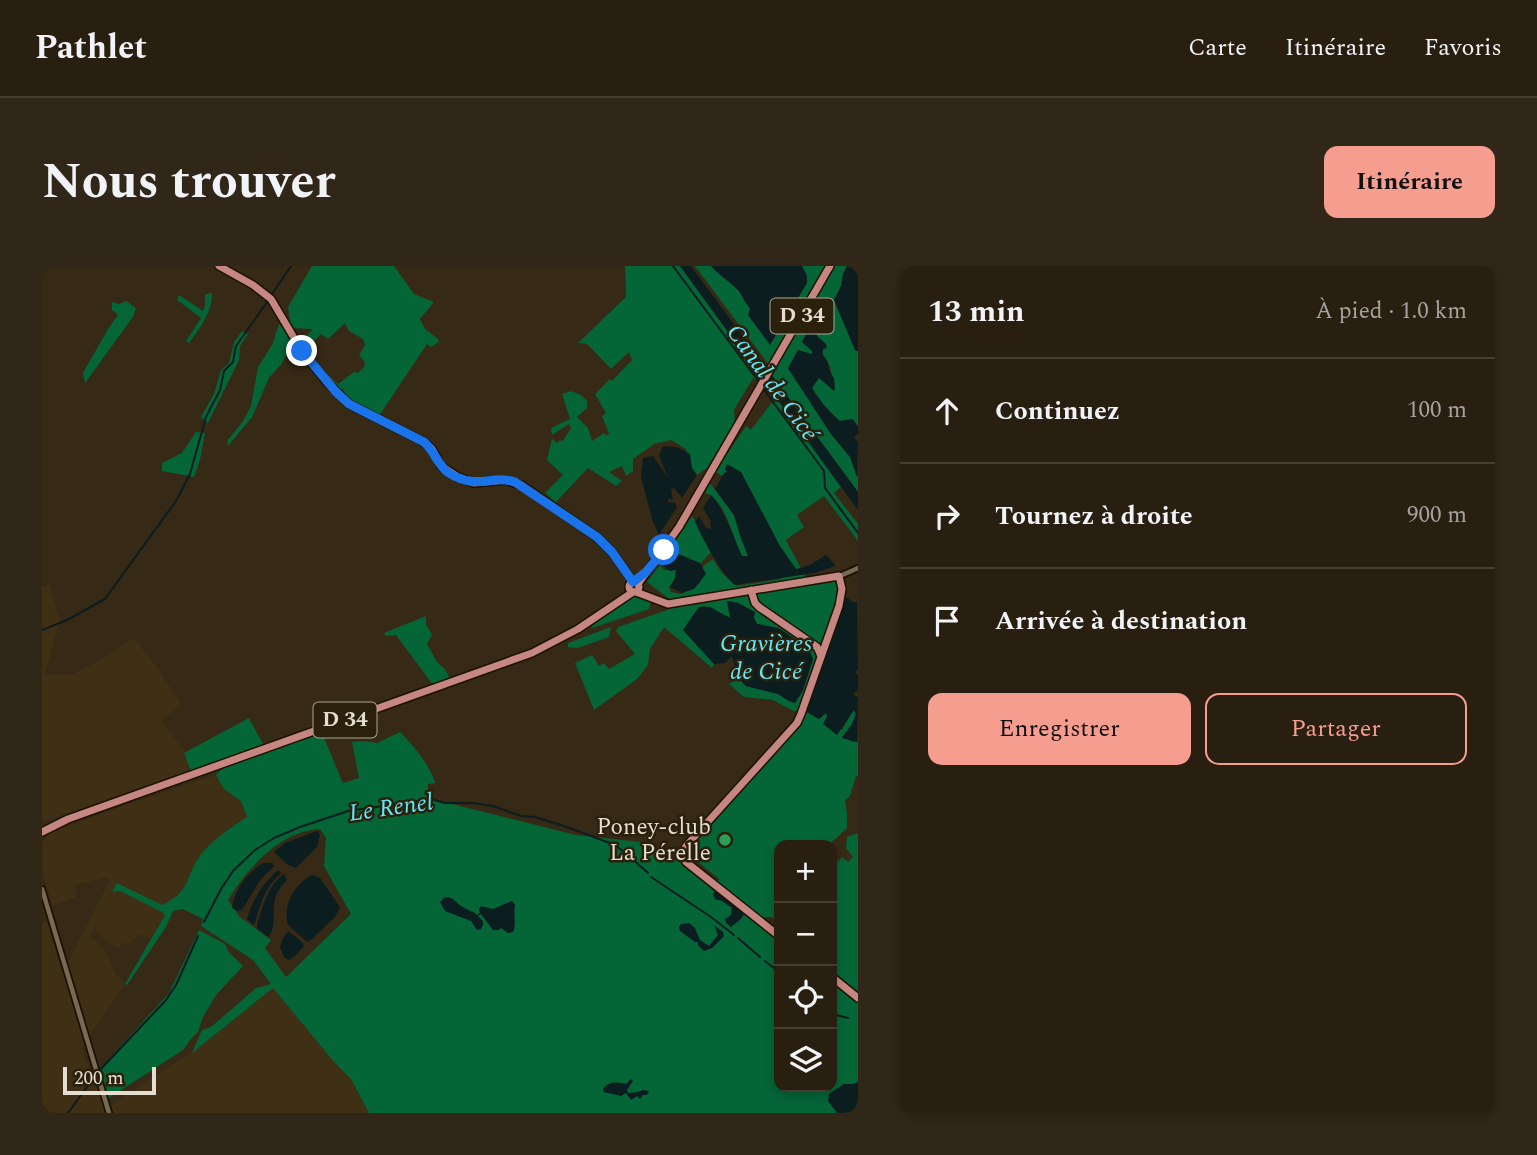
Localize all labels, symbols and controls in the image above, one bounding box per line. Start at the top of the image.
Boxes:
text: Pathlet [35,23,147,73]
text: Carte [1188,30,1247,66]
text: Itinéraire [1285,30,1386,66]
text: Favoris [1424,30,1502,66]
text: Nous trouver [42,145,335,220]
button: Itinéraire [1324,146,1495,218]
text: 13 min [928,289,1025,335]
text: À pied · 1.0 km [1315,294,1467,329]
road number: D 34 [770,298,834,334]
water label: Canal de Cicé [717,317,828,451]
route end [286,335,317,366]
text: Continuez [995,391,1120,431]
icon: ahead [928,392,966,430]
text: 100 m [1407,393,1467,428]
text: Tournez à droite [995,496,1193,536]
icon: right [928,497,966,535]
text: 900 m [1407,498,1467,533]
route start [648,534,679,565]
text: Arrivée à destination [995,601,1247,641]
icon: arrive [928,602,966,640]
water label: Gravières de Cicé [720,626,812,690]
button: Enregistrer [928,693,1191,765]
button: Partager [1205,693,1467,765]
road number: D 34 [314,702,376,738]
water label: Le Renel [347,784,435,832]
place label: Poney-club La Pérelle [596,810,711,871]
marker: Poney-club La Pérelle [717,832,733,848]
map controls [774,840,837,1092]
button: + [774,840,837,903]
button: − [774,903,837,966]
button: locate [774,966,837,1029]
button: layers [774,1029,837,1092]
scale bar [63,1064,156,1096]
text: 200 m [74,1064,124,1093]

